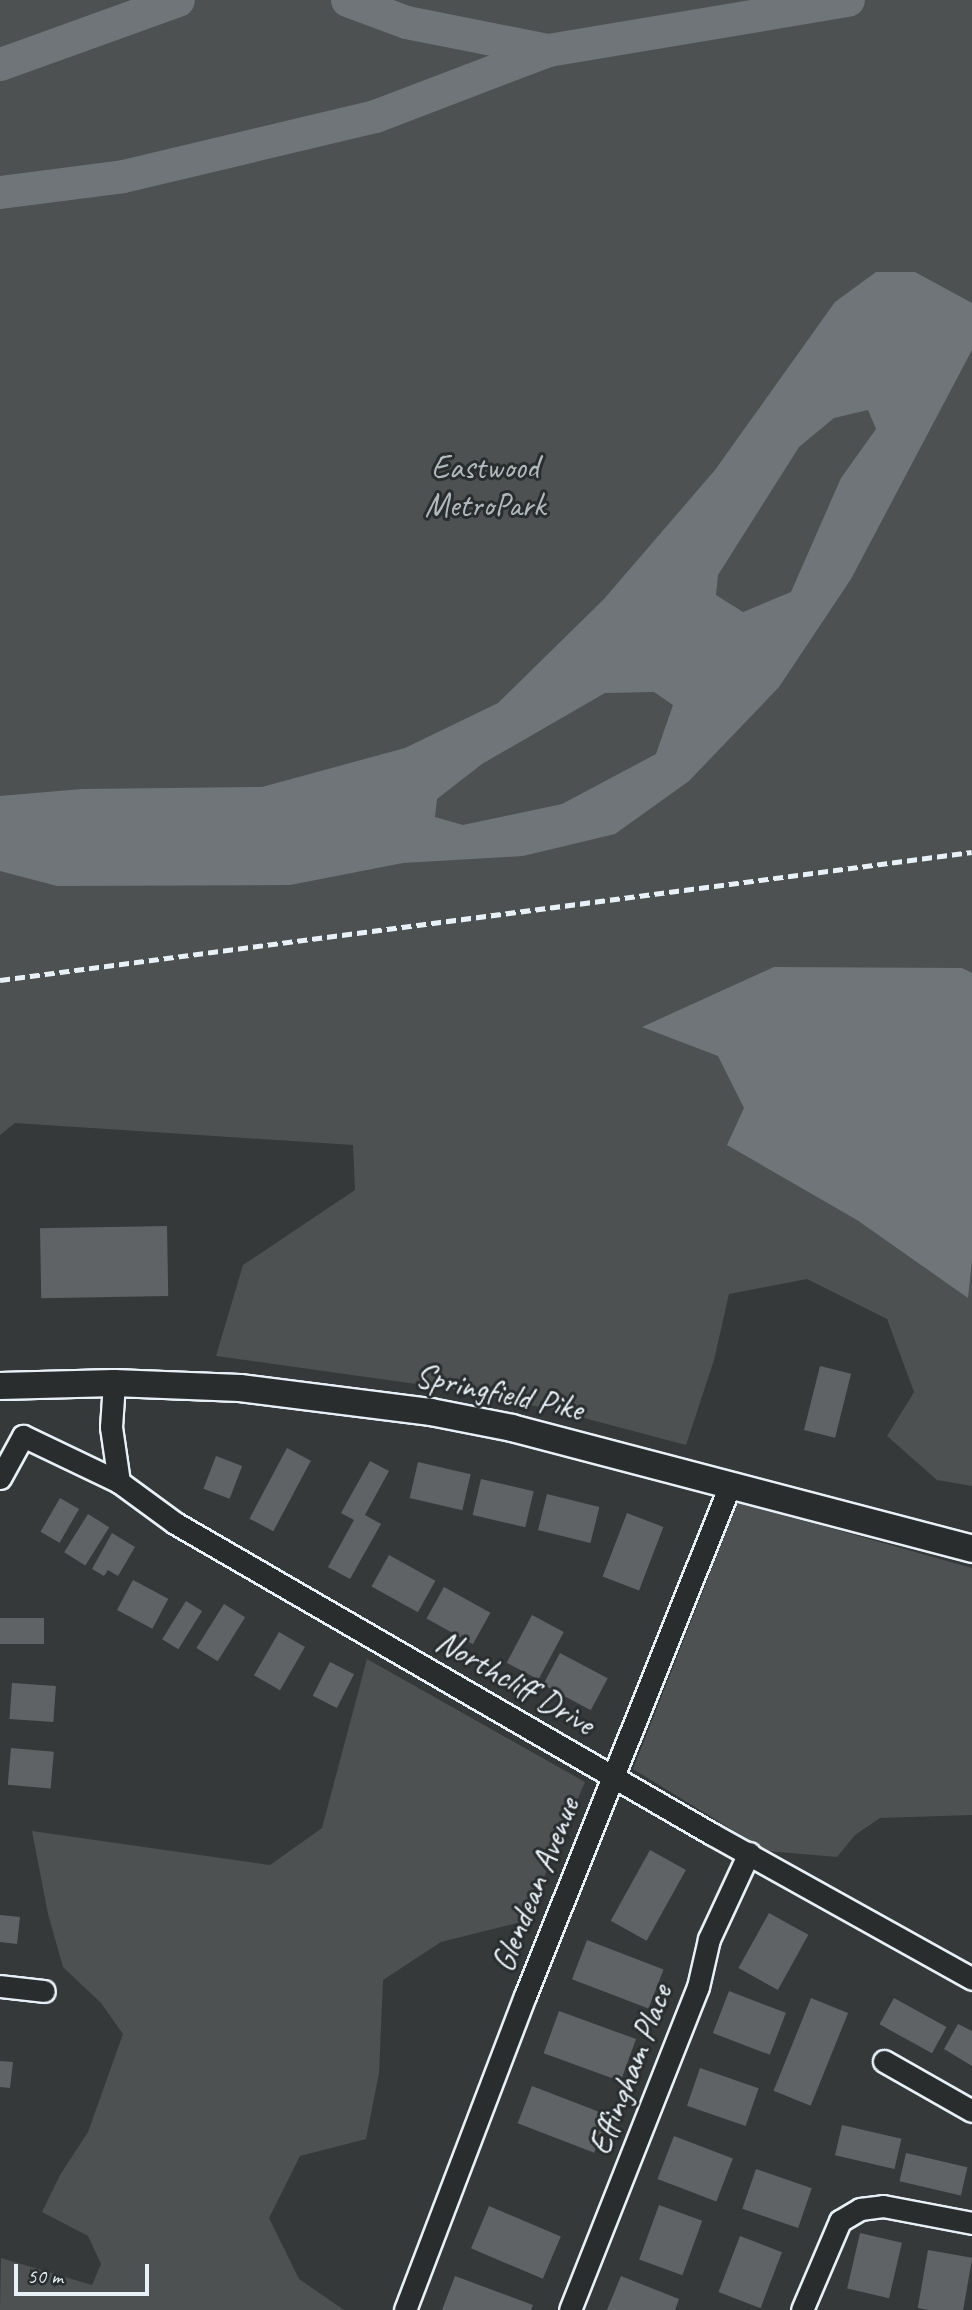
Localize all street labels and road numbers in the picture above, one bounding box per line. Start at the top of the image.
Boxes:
street label: Springfield Pike [412,1356,586,1430]
street label: Northcliff Drive [429,1622,601,1744]
street label: Glendean Avenue [483,1793,589,1977]
street label: Effingham Place [580,1979,682,2161]

